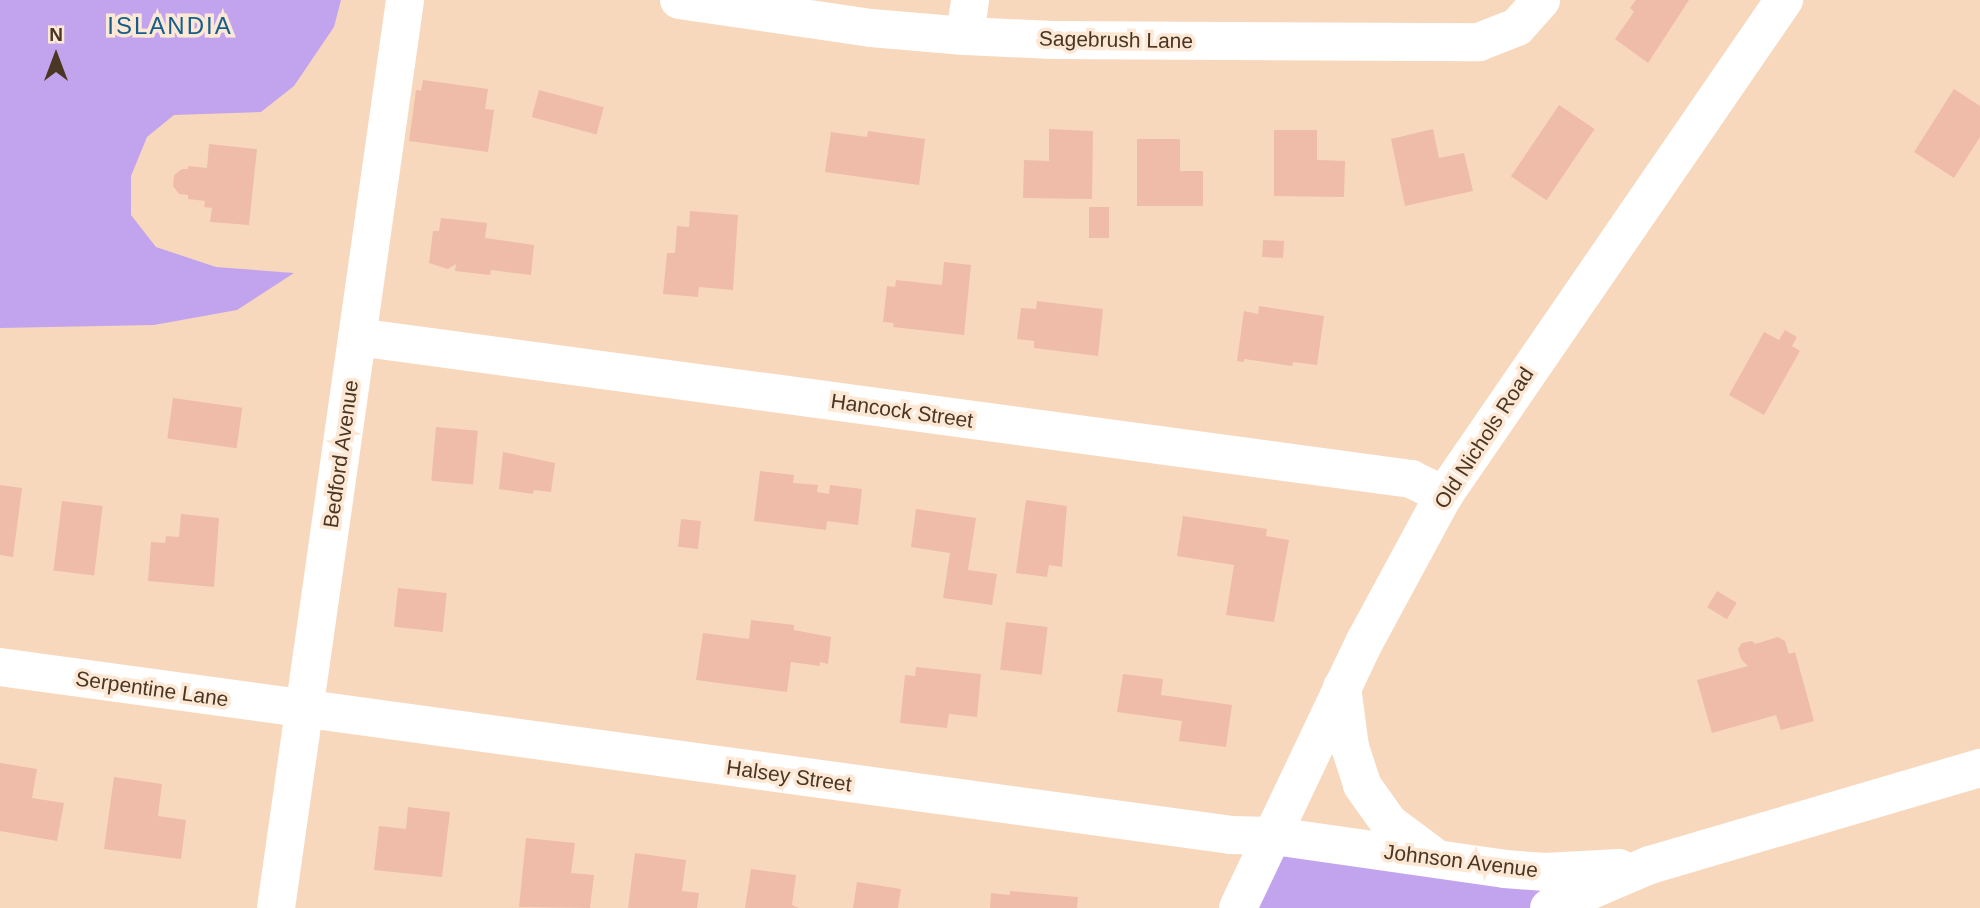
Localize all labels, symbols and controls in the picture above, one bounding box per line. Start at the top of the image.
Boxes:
district label: ISLANDIA [108,12,232,40]
north arrow [21,21,91,91]
text: N [49,24,63,45]
street label: Sagebrush Lane [1039,26,1193,54]
street label: Old Nichols Road [1429,363,1539,513]
street label: Bedford Avenue [318,378,364,530]
street label: Hancock Street [829,389,975,433]
street label: Serpentine Lane [74,666,230,712]
street label: Halsey Street [725,755,853,797]
street label: Johnson Avenue [1382,839,1540,883]

